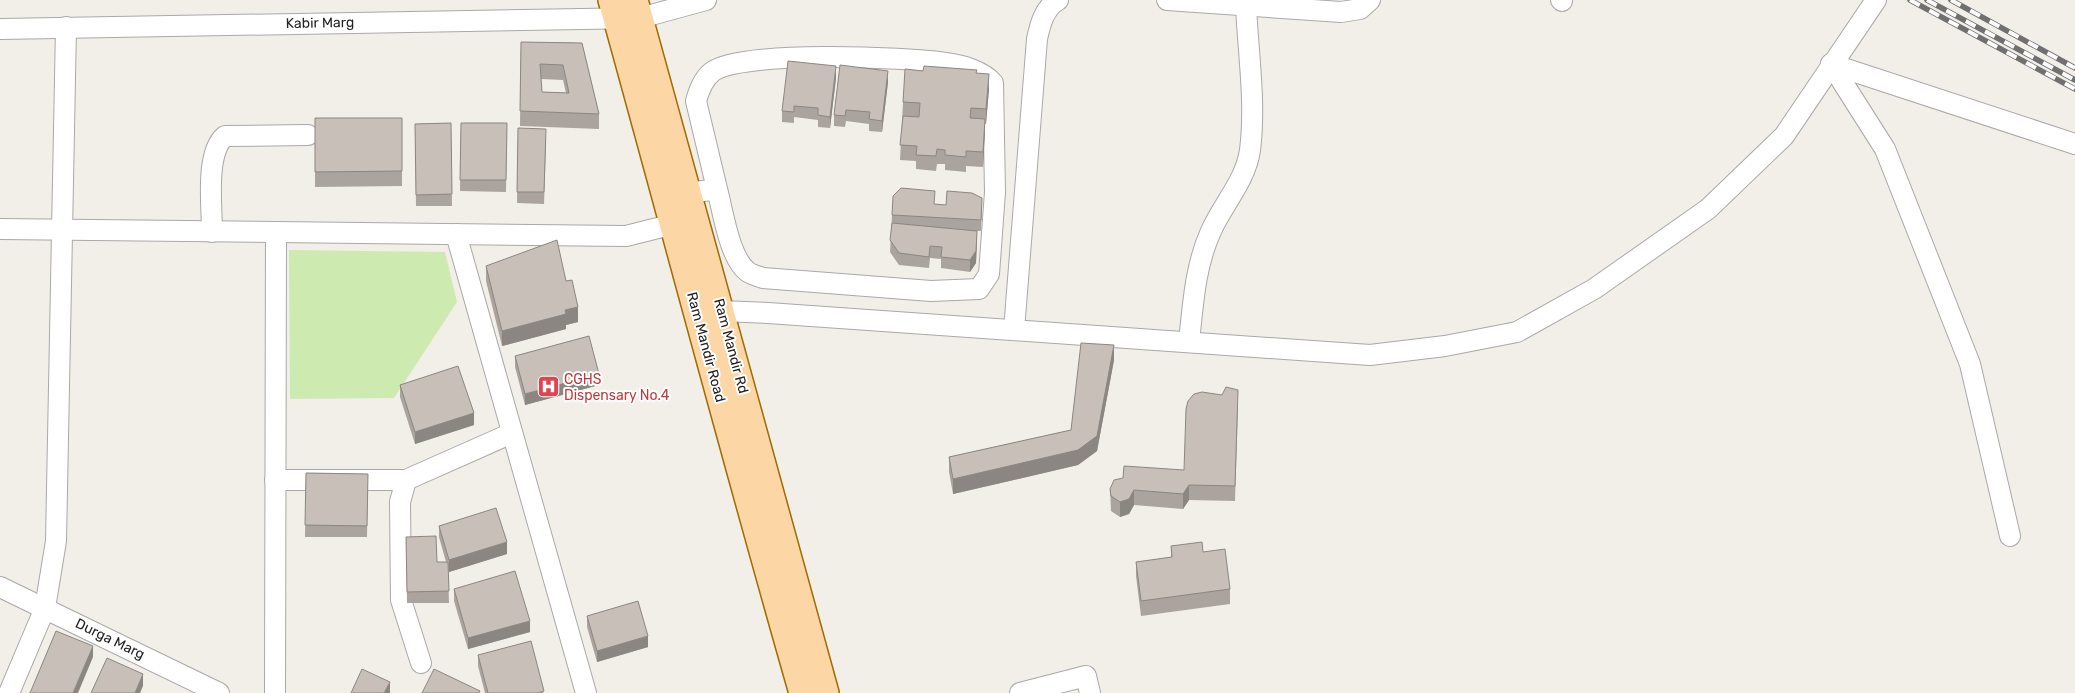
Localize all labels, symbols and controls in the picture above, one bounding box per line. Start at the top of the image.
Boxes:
street label: Kabir Marg [286,14,354,32]
street label: Ram Mandir Road [683,290,729,404]
street label: Ram Mandir Rd [710,297,752,395]
place label: CGHS Dispensary No.4 [564,371,670,404]
hospital icon: CGHS Dispensary No.4 [536,375,560,399]
street label: Durga Marg [73,615,147,663]

